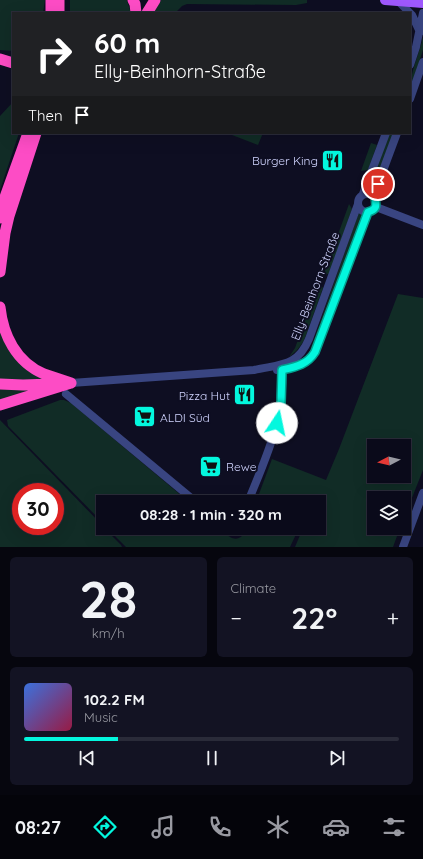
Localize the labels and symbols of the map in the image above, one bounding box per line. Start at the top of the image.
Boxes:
restaurant icon: Burger King [320,147,346,173]
place label: Burger King [252,153,318,168]
pin [361,167,395,201]
street label: Elly-Beinhorn-Straße [287,230,343,342]
restaurant icon: Pizza Hut [232,382,258,408]
place label: Pizza Hut [179,388,230,403]
position arrow [256,402,298,444]
supermarket icon: ALDI Süd [131,404,157,430]
place label: ALDI Süd [160,410,210,425]
north arrow [367,439,411,483]
supermarket icon: Rewe [198,453,224,479]
place label: Rewe [226,459,257,474]
speed limit sign: 30 [12,483,64,535]

